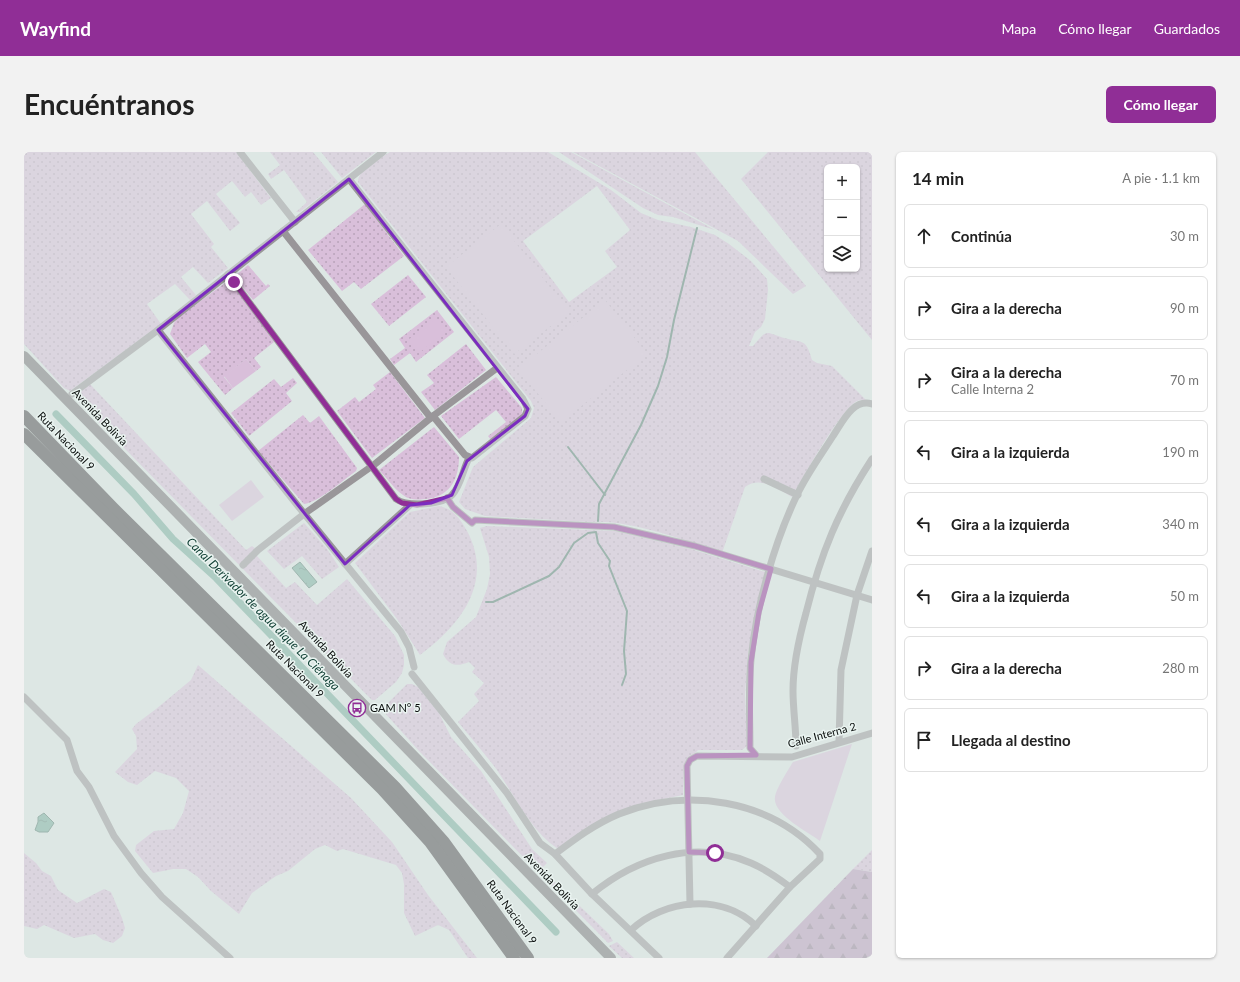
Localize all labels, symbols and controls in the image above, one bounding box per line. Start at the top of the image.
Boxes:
text: Wayfind [20,17,91,40]
text: Mapa [1002,20,1036,37]
text: Cómo llegar [1058,20,1132,37]
text: Guardados [1154,20,1220,37]
button: Cómo llegar [1106,86,1216,123]
text: Encuéntranos [24,87,195,121]
map controls [824,164,860,272]
button: + [824,164,860,200]
text: 14 min [912,168,964,189]
text: A pie · 1.1 km [1122,170,1200,186]
button: − [824,200,860,236]
icon: ahead [913,225,935,247]
text: Continúa [951,227,1012,245]
text: 30 m [1170,228,1199,244]
button: layers [824,236,860,272]
route end [225,273,243,291]
icon: right [913,297,935,319]
text: Gira a la derecha [951,299,1062,317]
text: 90 m [1170,300,1199,316]
text: Gira a la derecha [951,363,1062,381]
icon: right [913,369,935,391]
text: 70 m [1170,372,1199,388]
text: Calle Interna 2 [951,381,1034,397]
street label: Avenida Bolivia [70,386,131,448]
street label: Ruta Nacional 9 [35,409,98,473]
icon: left [913,441,935,463]
text: Gira a la izquierda [951,443,1070,461]
text: 190 m [1162,444,1199,460]
icon: left [913,513,935,535]
text: Gira a la izquierda [951,515,1070,533]
text: 340 m [1162,516,1199,532]
water label: Canal Derivador de agua dique La Ciénaga [184,534,343,693]
icon: left [913,585,935,607]
text: Gira a la izquierda [951,587,1070,605]
text: 50 m [1170,588,1199,604]
street label: Avenida Bolivia [296,617,356,680]
street label: Ruta Nacional 9 [264,637,327,700]
icon: right [913,657,935,679]
text: Gira a la derecha [951,659,1062,677]
text: 280 m [1162,660,1199,676]
bus stop icon: GAM N° 5 [347,698,367,718]
place label: GAM N° 5 [370,701,421,714]
street label: Calle Interna 2 [786,719,857,750]
icon: arrive [913,729,935,751]
text: Llegada al destino [951,731,1071,749]
route start [706,844,724,862]
street label: Avenida Bolivia [522,850,583,912]
street label: Ruta Nacional 9 [485,877,540,946]

